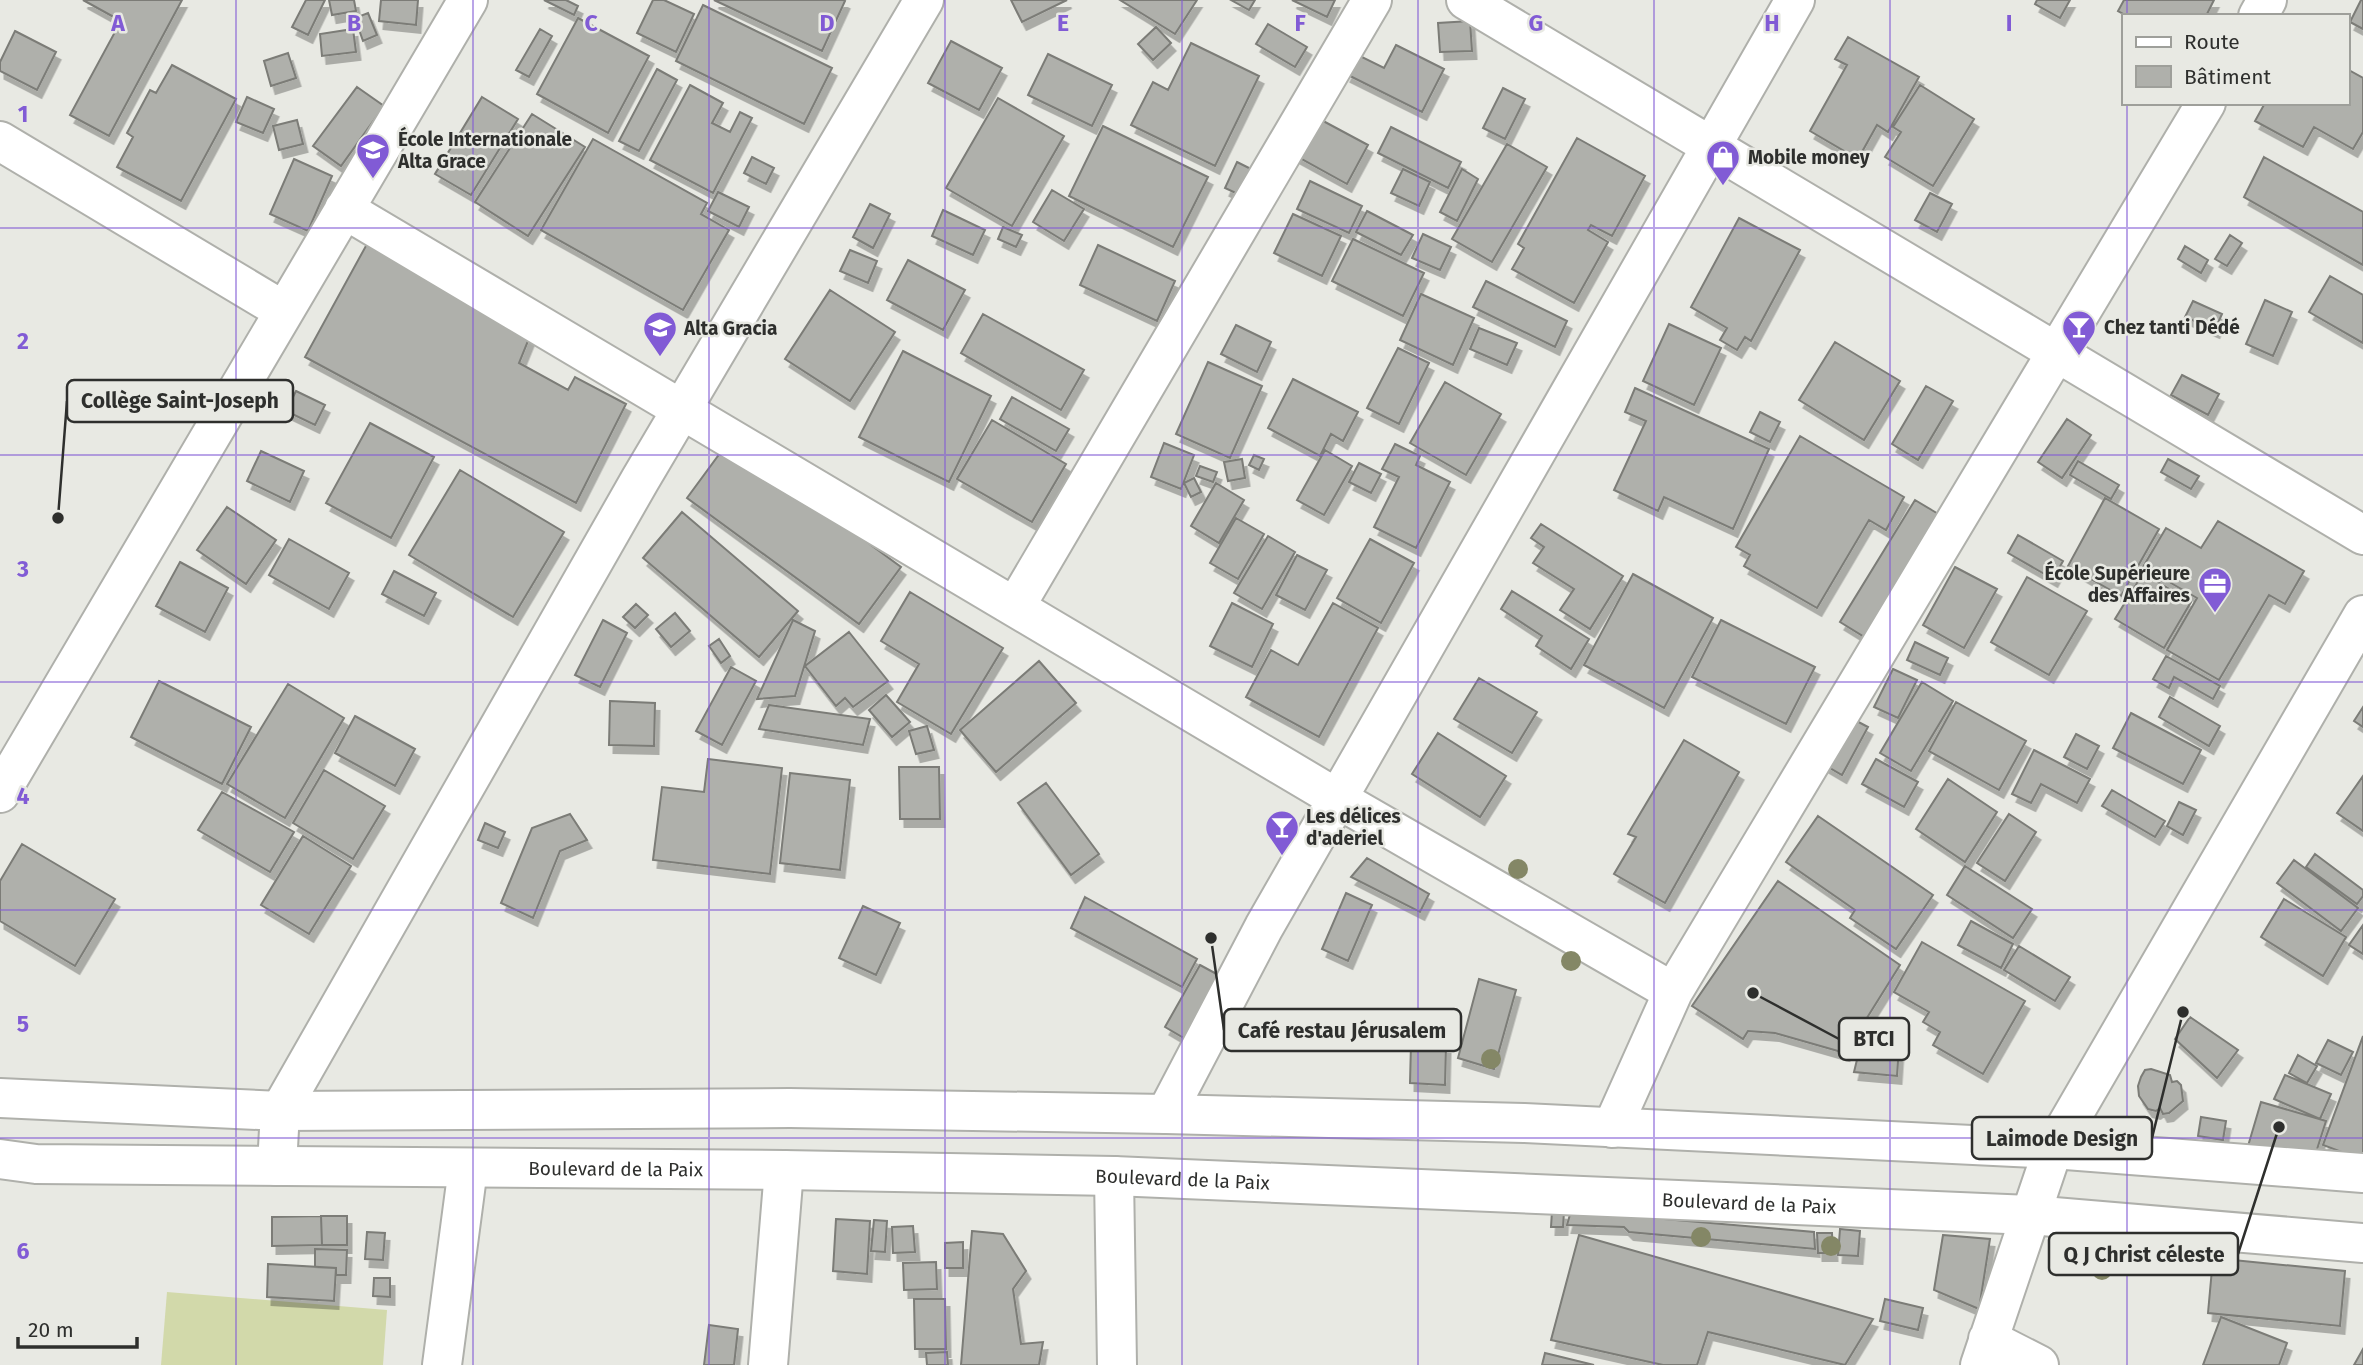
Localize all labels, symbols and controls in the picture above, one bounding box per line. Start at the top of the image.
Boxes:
text: A [110,9,125,37]
text: B [347,9,361,37]
text: C [584,9,598,37]
text: D [820,9,835,37]
text: E [1057,9,1069,37]
text: F [1294,9,1306,37]
text: G [1529,9,1543,37]
text: H [1764,9,1780,37]
text: I [2006,9,2012,37]
legend [2122,14,2349,105]
text: Route [2184,29,2240,55]
text: Bâtiment [2184,64,2271,90]
text: 1 [18,100,28,128]
place label: École Internationale Alta Grace [397,126,572,173]
school or university icon: École Internationale Alta Grace [354,131,392,180]
shop icon: Mobile money [1704,138,1742,187]
place label: Mobile money [1748,146,1870,169]
bar icon: Chez tanti Dédé [2060,308,2098,357]
school or university icon: Alta Gracia [641,309,679,358]
place label: Chez tanti Dédé [2104,316,2240,339]
place label: Alta Gracia [683,317,777,340]
text: 2 [17,327,29,355]
callout: Collège Saint-Joseph [67,380,293,422]
text: Collège Saint-Joseph [81,388,279,414]
text: 3 [16,555,29,583]
place label: École Supérieure des Affaires [2045,560,2190,607]
office icon: École Supérieure des Affaires [2196,565,2234,614]
text: 4 [17,782,30,810]
place label: Les délices d'aderiel [1306,805,1401,850]
bar icon: Les délices d'aderiel [1263,808,1301,857]
callout: Café restau Jérusalem [1224,1009,1461,1051]
text: 5 [17,1010,29,1038]
text: Café restau Jérusalem [1238,1018,1446,1044]
callout: BTCI [1839,1018,1909,1060]
text: BTCI [1853,1026,1895,1052]
callout: Laimode Design [1972,1117,2152,1159]
text: Laimode Design [1986,1126,2138,1152]
street label: Boulevard de la Paix [528,1157,704,1181]
street label: Boulevard de la Paix [1095,1165,1271,1195]
street label: Boulevard de la Paix [1661,1188,1837,1219]
callout: Q J Christ céleste [2049,1233,2238,1275]
text: 6 [17,1237,30,1265]
text: Q J Christ céleste [2063,1242,2225,1268]
scale bar [18,1306,136,1350]
text: 20 m [28,1317,74,1343]

